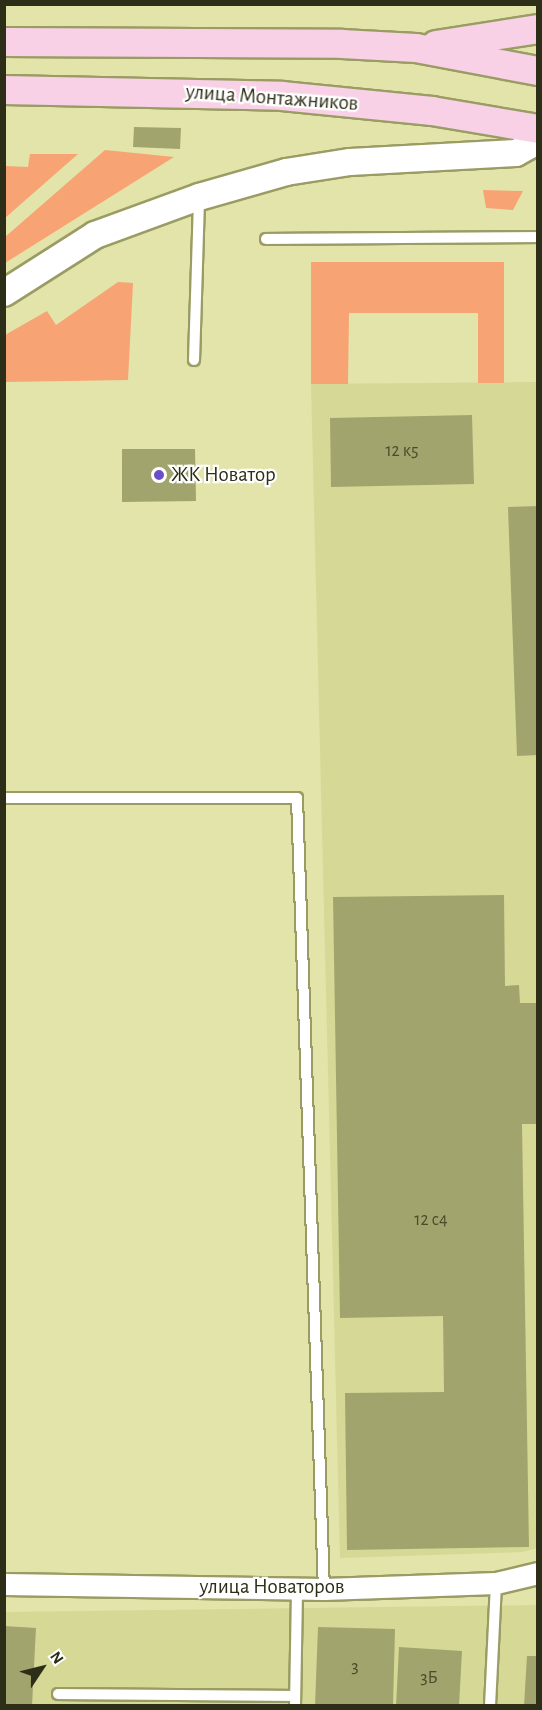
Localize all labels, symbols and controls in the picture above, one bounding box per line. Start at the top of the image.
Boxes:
street label: улица Монтажников [185,79,359,117]
house number: 12 к5 [385,440,419,462]
place label: ЖК Новатор [171,462,276,488]
marker: ЖК Новатор [152,468,166,482]
house number: 12 с4 [414,1209,448,1231]
street label: улица Новаторов [200,1574,344,1600]
north arrow [12,1638,72,1698]
text: N [47,1649,66,1667]
house number: 3 [351,1656,359,1678]
house number: 3Б [420,1667,438,1689]

